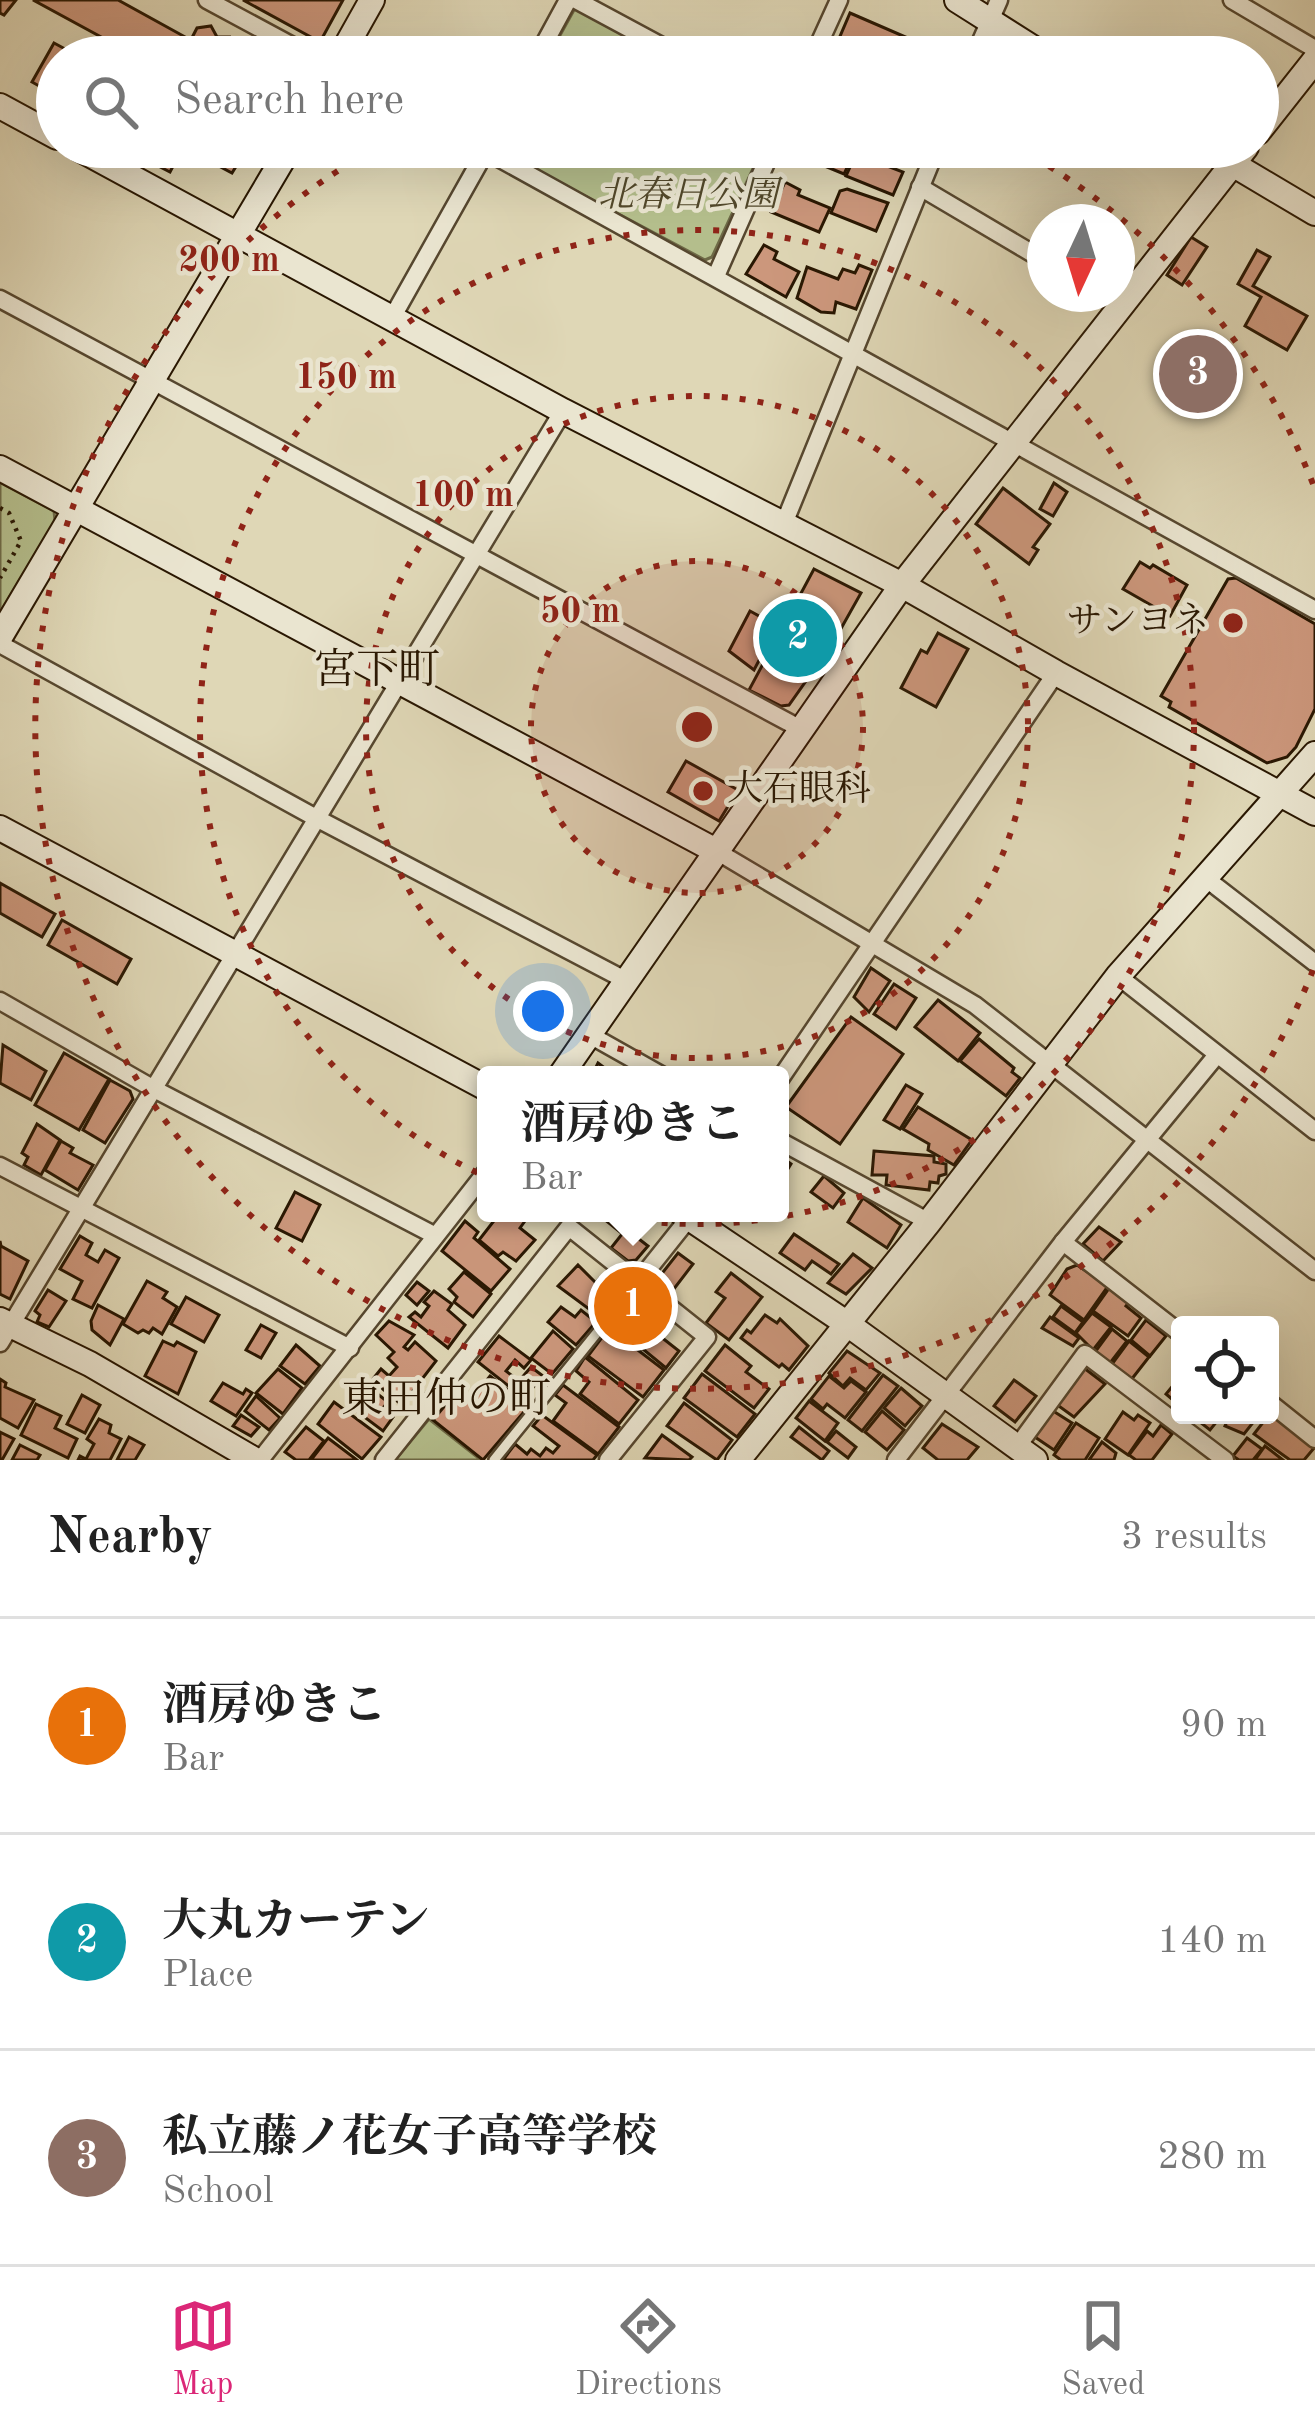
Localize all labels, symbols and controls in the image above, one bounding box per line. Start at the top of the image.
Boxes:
search box [36,36,1279,168]
icon: search [78,69,144,135]
text: Search here [174,79,404,124]
park label: 北春日公園 [598,175,783,215]
north arrow [1027,204,1135,312]
text: 200 m [178,244,280,280]
pin: 3 [1159,329,1237,419]
text: 150 m [295,361,397,397]
text: 100 m [412,479,514,515]
pin: 2 [759,593,837,683]
text: 50 m [540,595,620,631]
place label: サンヨネ [1067,602,1209,641]
marker: サンヨネ [1220,610,1246,636]
district label: 宮下町 [314,647,440,693]
centre of rings [676,706,718,748]
place label: 大石眼科 [727,769,871,809]
marker: 大石眼科 [690,778,716,804]
your location [513,981,573,1041]
popup [477,1066,789,1222]
text: 酒房ゆきこ [520,1104,746,1149]
text: Bar [520,1159,583,1198]
pin: 1 [594,1261,672,1351]
map controls [1171,1316,1279,1424]
button: locate [1171,1316,1279,1424]
district label: 東田仲の町 [341,1376,551,1422]
text: Nearby [48,1513,213,1564]
text: 3 results [1121,1518,1267,1557]
text: 酒房ゆきこ [162,1685,387,1730]
text: 1 [76,1706,98,1745]
text: 90 m [1180,1706,1267,1745]
text: Bar [162,1740,224,1779]
text: 大丸カーテン [162,1901,430,1946]
text: 2 [76,1922,98,1961]
text: 140 m [1157,1922,1267,1961]
text: Place [162,1956,253,1995]
text: 私立藤ノ花女子高等学校 [162,2117,657,2162]
text: 3 [76,2138,98,2177]
text: 280 m [1157,2138,1267,2177]
text: School [162,2172,274,2211]
tab: Map [170,2293,236,2406]
tab: Directions [575,2293,722,2406]
tab: Saved [1061,2293,1145,2406]

